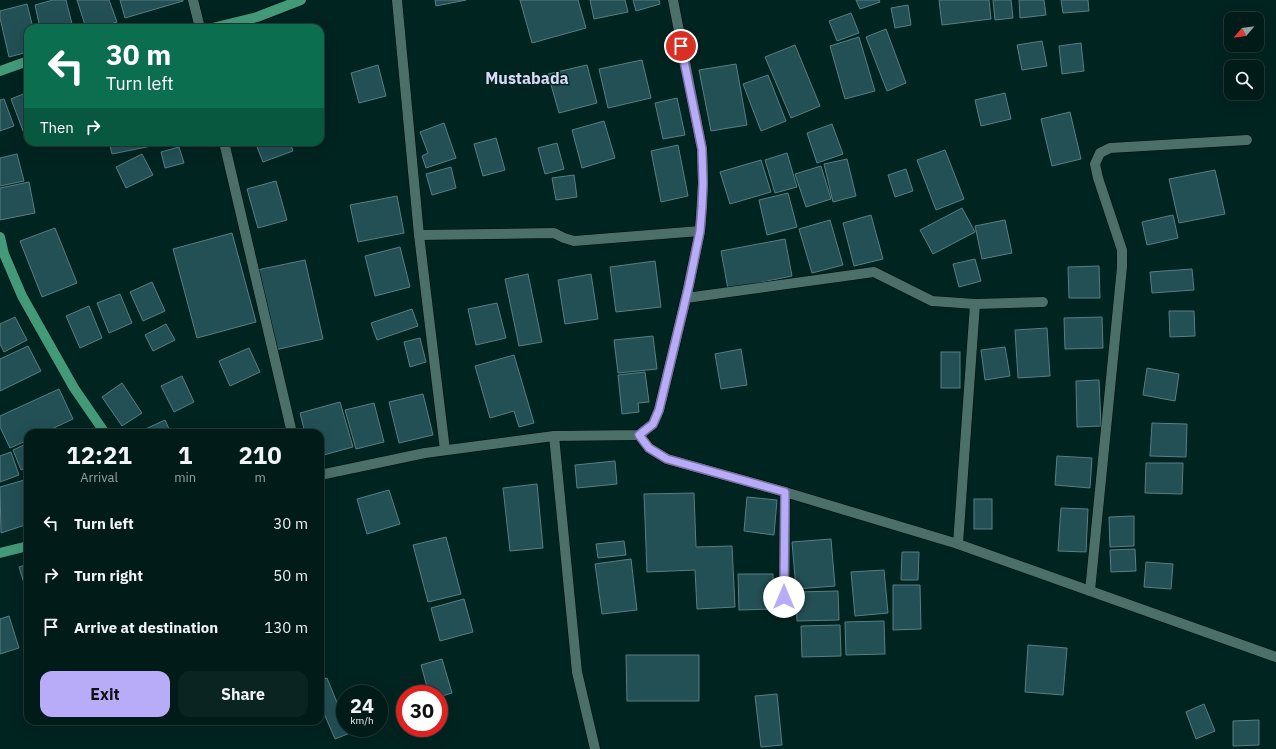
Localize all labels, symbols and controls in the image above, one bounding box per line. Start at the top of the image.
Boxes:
north arrow [1224,12,1264,52]
map controls [1224,12,1264,100]
pin [664,29,698,63]
icon: arrive [670,35,692,57]
text: 30 m [106,36,171,73]
icon: left [40,40,92,92]
button: search [1224,60,1264,100]
district label: Mustabada [485,68,569,88]
text: Turn left [106,72,174,95]
icon: right [82,116,104,138]
text: Then [40,118,74,137]
text: 12:21 [66,439,132,471]
text: 1 [178,439,192,471]
text: 210 [238,439,282,471]
text: Arrival [80,469,118,486]
text: min [174,469,196,486]
text: m [254,469,266,486]
icon: left [40,512,62,534]
text: Turn left [74,514,134,533]
text: 30 m [273,514,308,533]
icon: right [40,564,62,586]
text: Turn right [74,566,143,585]
text: 50 m [273,566,308,585]
position arrow [763,576,805,618]
icon: arrive [40,616,62,638]
text: Arrive at destination [74,618,218,637]
text: 130 m [264,618,308,637]
button: Exit [40,671,170,717]
button: Share [178,671,308,717]
speed limit sign: 30 [396,685,448,737]
text: 24 [350,692,374,719]
text: km/h [350,714,374,727]

